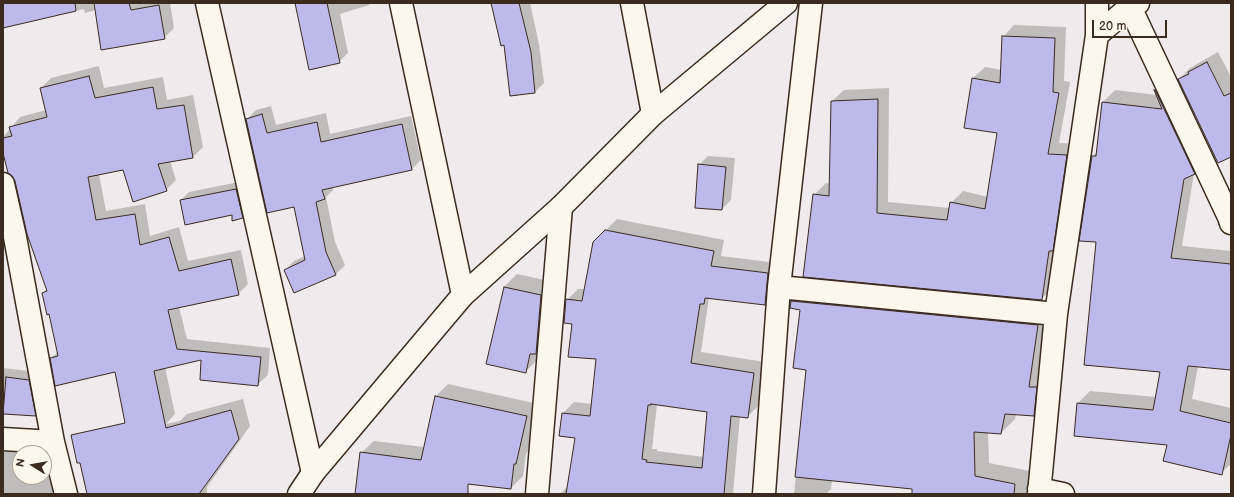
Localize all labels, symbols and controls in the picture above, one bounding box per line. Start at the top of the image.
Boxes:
scale bar [1094,12,1169,38]
text: 20 m [1099,19,1126,34]
north arrow [12,445,52,485]
text: N [14,458,28,468]

